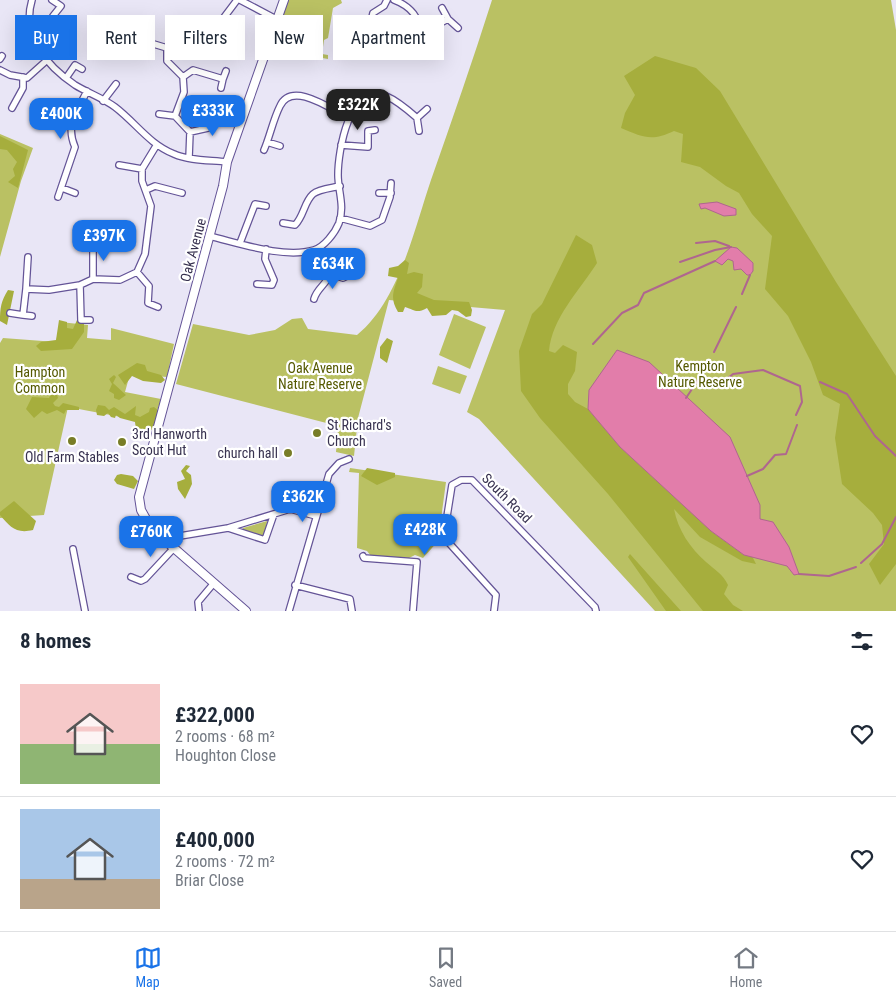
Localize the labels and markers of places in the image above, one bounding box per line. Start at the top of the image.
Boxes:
pin: £322K [323,88,393,131]
pin: £333K [178,94,248,137]
pin: £400K [26,98,96,140]
pin: £397K [69,220,139,262]
pin: £634K [298,248,368,290]
place label: St Richard's Church [327,417,392,449]
place label: 3rd Hanworth Scout Hut [132,426,207,458]
marker: St Richard's Church [311,427,323,439]
marker: Old Farm Stables [66,435,78,447]
marker: 3rd Hanworth Scout Hut [116,436,128,448]
place label: church hall [218,445,278,461]
marker: church hall [282,447,294,459]
place label: Old Farm Stables [25,449,119,465]
pin: £362K [268,480,338,523]
pin: £428K [390,514,460,556]
pin: £760K [116,516,186,558]

